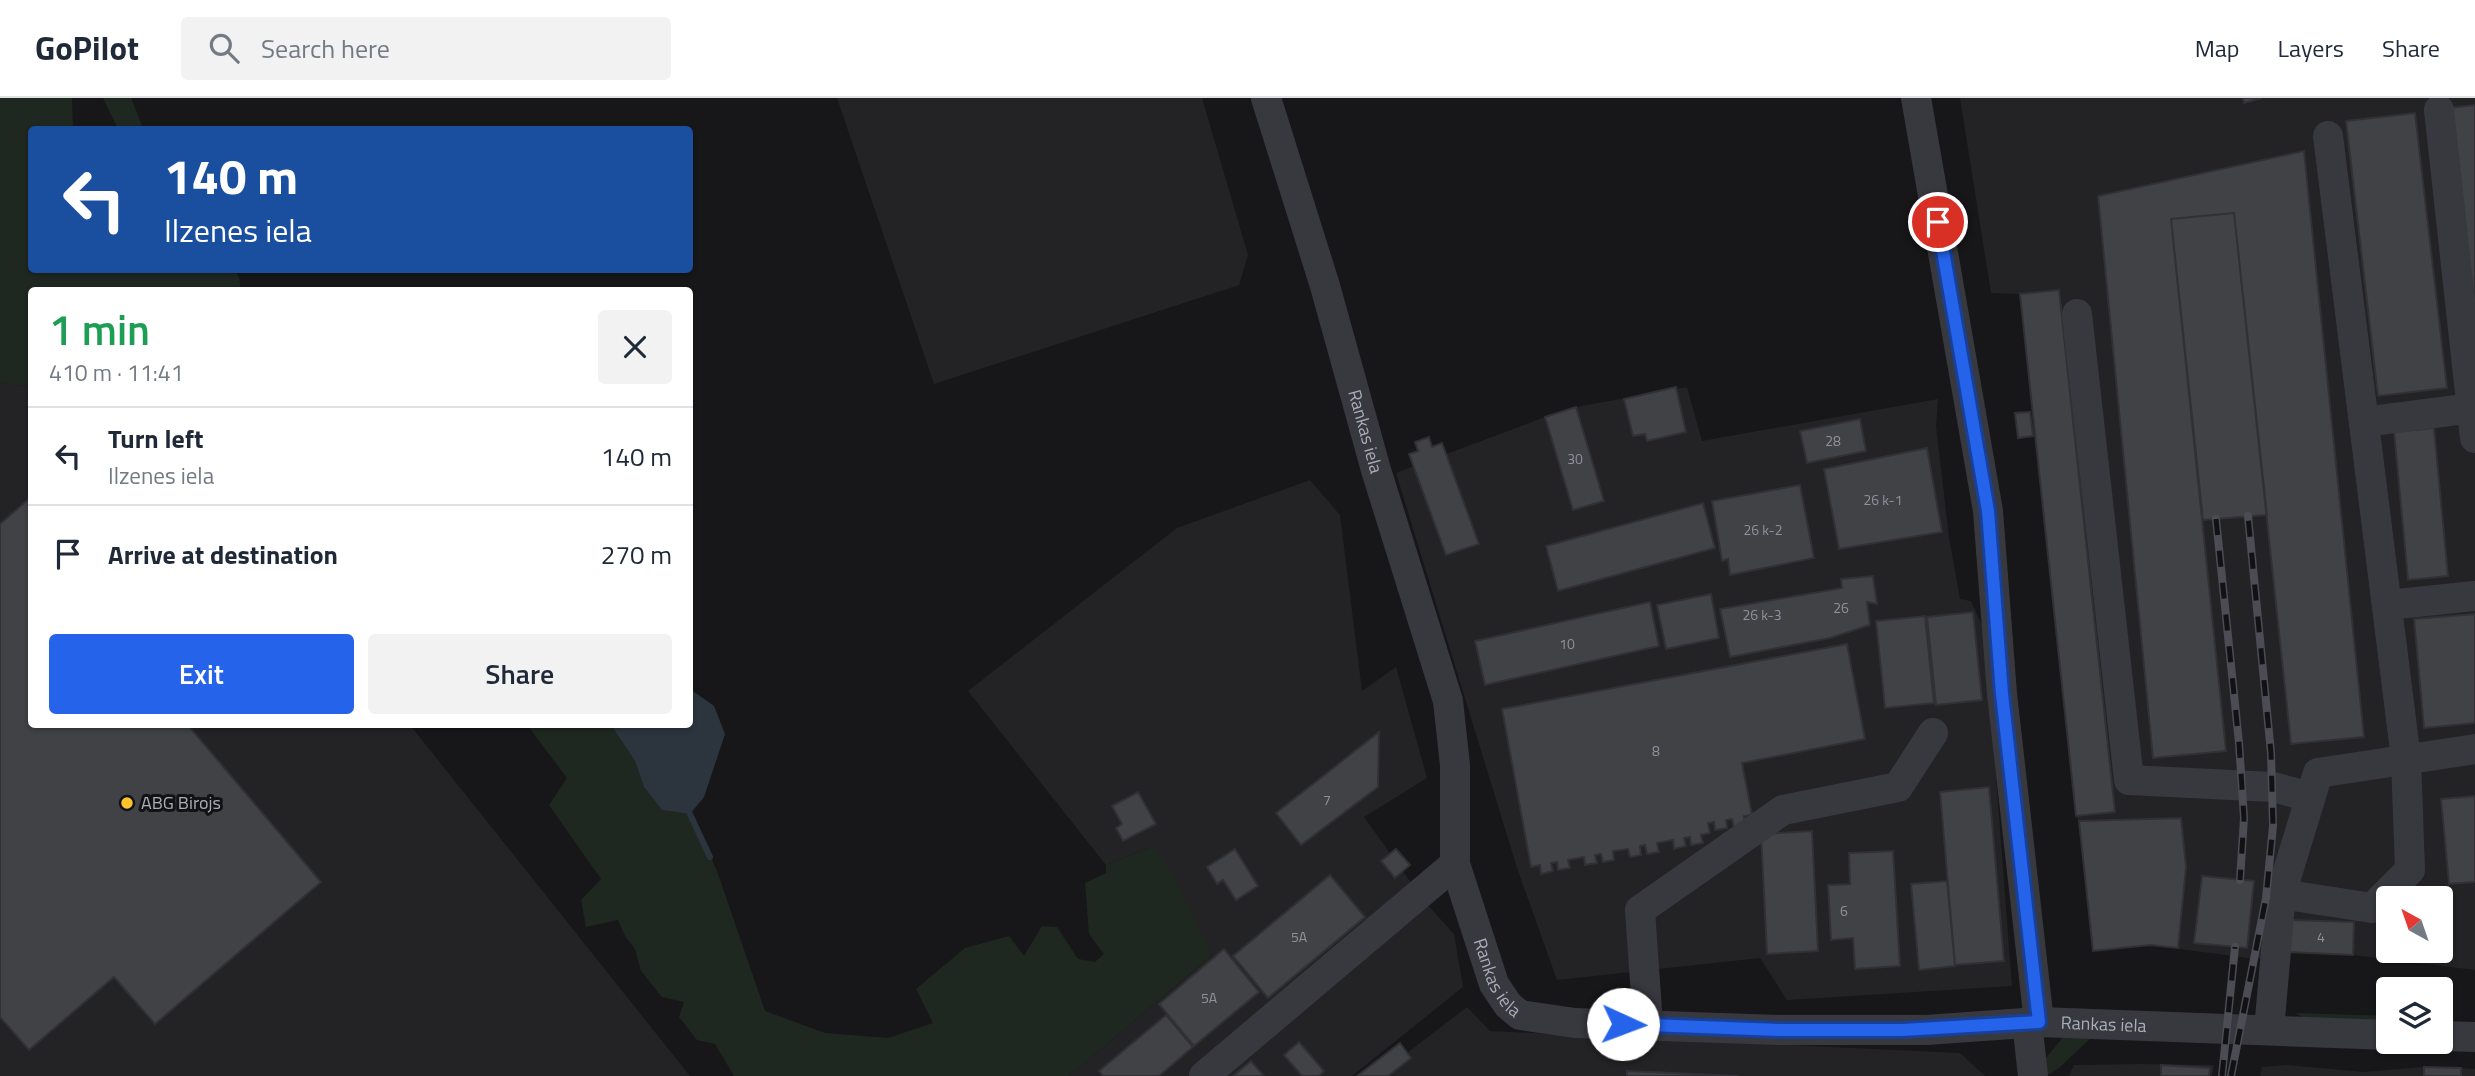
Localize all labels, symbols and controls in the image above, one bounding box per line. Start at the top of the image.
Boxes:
search box [181,17,671,80]
text: GoPilot [35,23,139,73]
icon: search [205,29,243,67]
text: Search here [261,29,390,68]
text: Map [2195,30,2240,66]
text: Layers [2278,30,2344,66]
text: Share [2382,30,2440,66]
text: 140 m [164,138,298,213]
icon: left [49,154,140,245]
pin [1908,192,1968,252]
icon: arrive [1919,203,1957,241]
text: Ilzenes iela [164,206,312,254]
text: 1 min [49,297,150,361]
button: close [598,310,672,384]
text: 410 m · 11:41 [49,355,184,390]
street label: Rankas iela [1341,386,1390,476]
text: Turn left [108,419,203,458]
house number: 28 [1825,430,1841,451]
icon: left [49,437,87,475]
text: 140 m [601,437,672,476]
house number: 30 [1567,448,1583,469]
text: Ilzenes iela [108,458,214,493]
house number: 26 k-1 [1864,489,1902,510]
house number: 26 k-2 [1744,519,1782,540]
icon: arrive [49,535,87,573]
text: Arrive at destination [108,535,338,574]
text: 270 m [601,535,672,574]
house number: 26 [1833,597,1849,618]
house number: 26 k-3 [1743,604,1781,625]
house number: 10 [1559,633,1575,654]
button: Exit [49,634,354,714]
button: Share [368,634,672,714]
house number: 8 [1652,740,1660,761]
place label: ABG Birojs [141,789,221,816]
house number: 7 [1323,789,1331,810]
marker: ABG Birojs [119,795,135,811]
north arrow [2376,886,2454,962]
map controls [2376,886,2453,1054]
house number: 6 [1840,900,1848,921]
house number: 5A [1291,926,1308,947]
house number: 4 [2317,926,2325,947]
street label: Rankas iela [1467,934,1527,1023]
button: layers [2376,977,2453,1054]
house number: 5A [1201,987,1218,1008]
position arrow [1586,987,1660,1061]
street label: Rankas iela [2060,1009,2147,1039]

